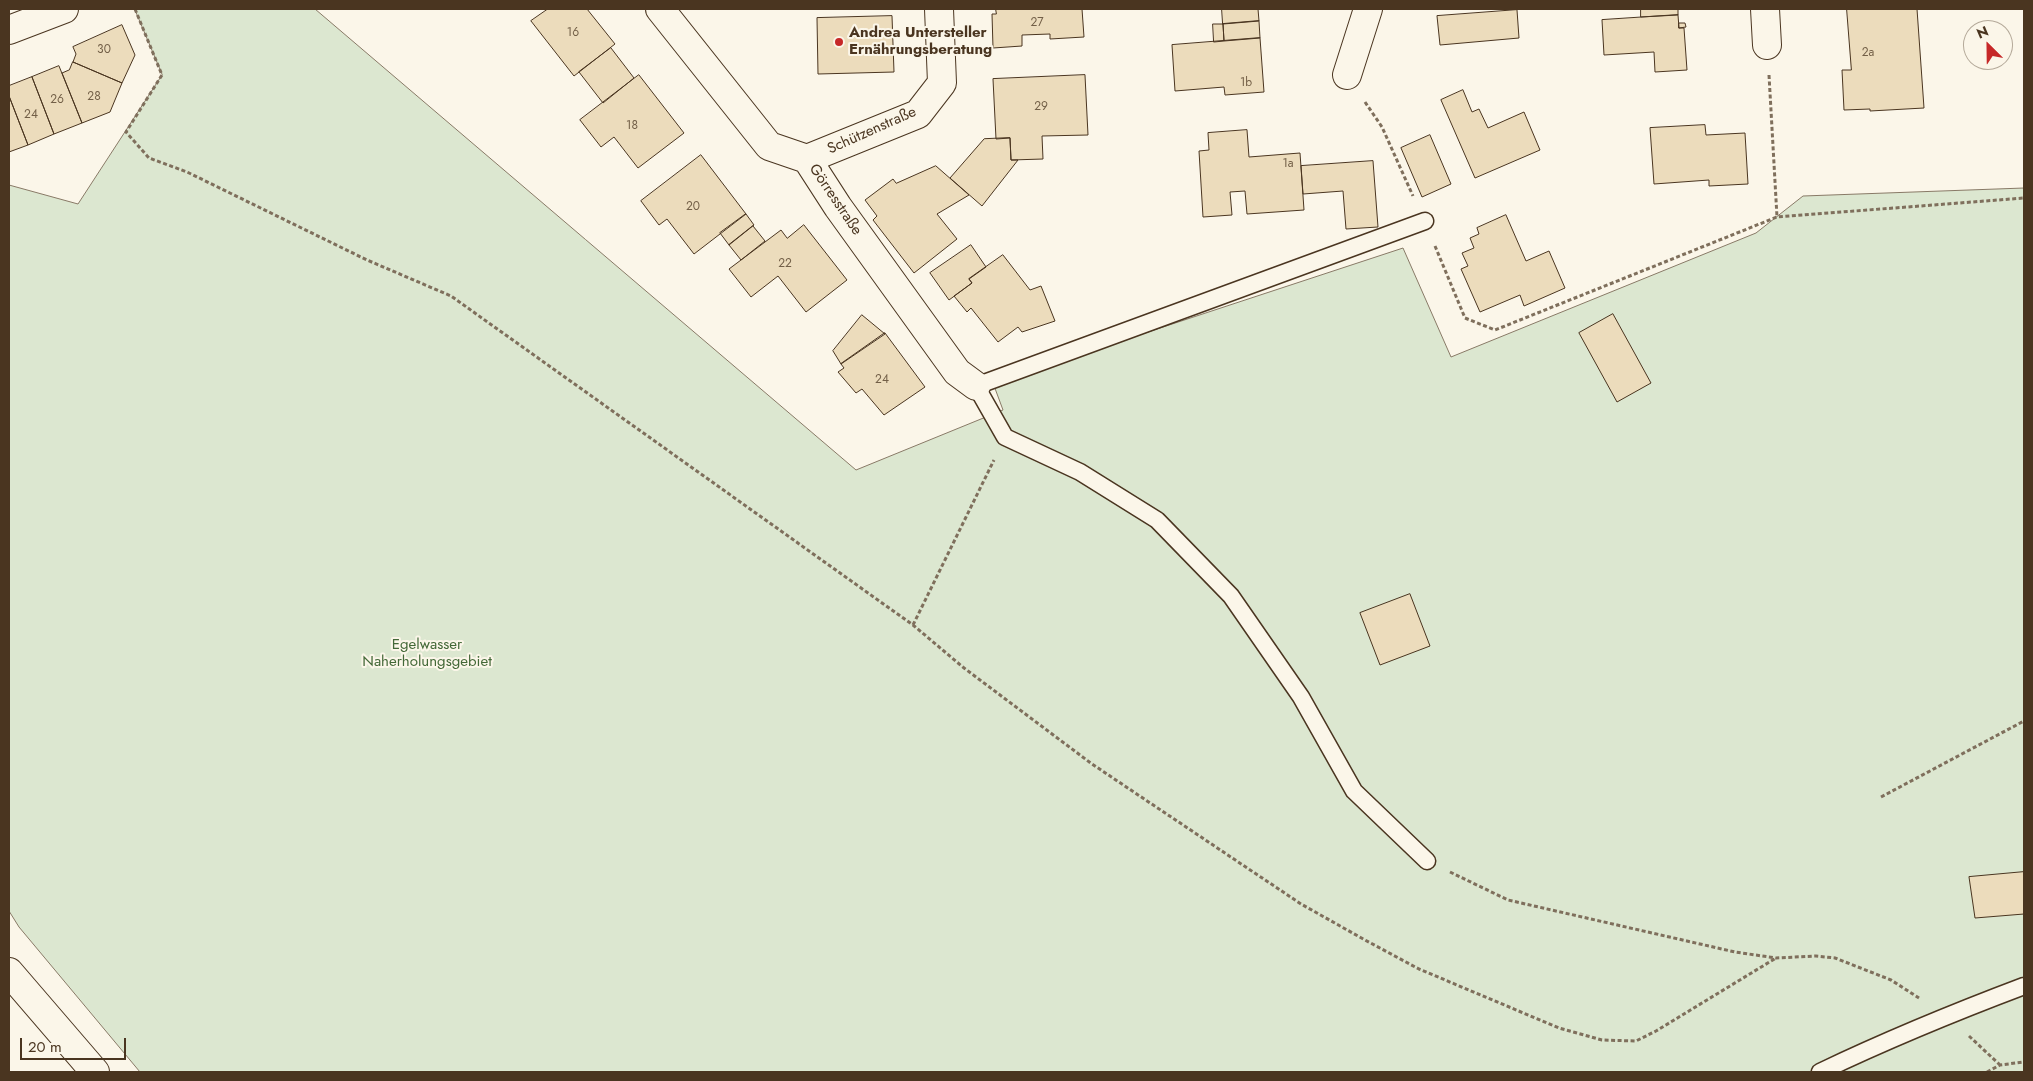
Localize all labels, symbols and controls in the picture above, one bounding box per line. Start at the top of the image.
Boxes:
house number: 27 [1030,16,1044,30]
north arrow [1963,20,2013,70]
text: N [1974,21,1992,43]
place label: Andrea Untersteller Ernährungsberatung [849,24,992,59]
house number: 16 [567,26,579,40]
marker: Andrea Untersteller Ernährungsberatung [833,36,845,48]
house number: 30 [97,43,111,57]
house number: 2a [1862,46,1874,60]
house number: 1b [1240,76,1252,90]
house number: 28 [87,90,101,104]
house number: 26 [50,93,64,107]
house number: 29 [1034,100,1048,114]
street label: Schützenstraße [825,103,919,159]
house number: 24 [24,108,38,122]
house number: 18 [626,119,638,133]
house number: 1a [1282,157,1294,171]
street label: Görresstraße [805,161,865,239]
house number: 20 [686,200,700,214]
house number: 22 [778,257,792,271]
house number: 24 [875,373,889,387]
park label: Egelwasser Naherholungsgebiet [362,636,492,671]
scale bar [22,1028,129,1060]
text: 20 m [28,1036,62,1058]

